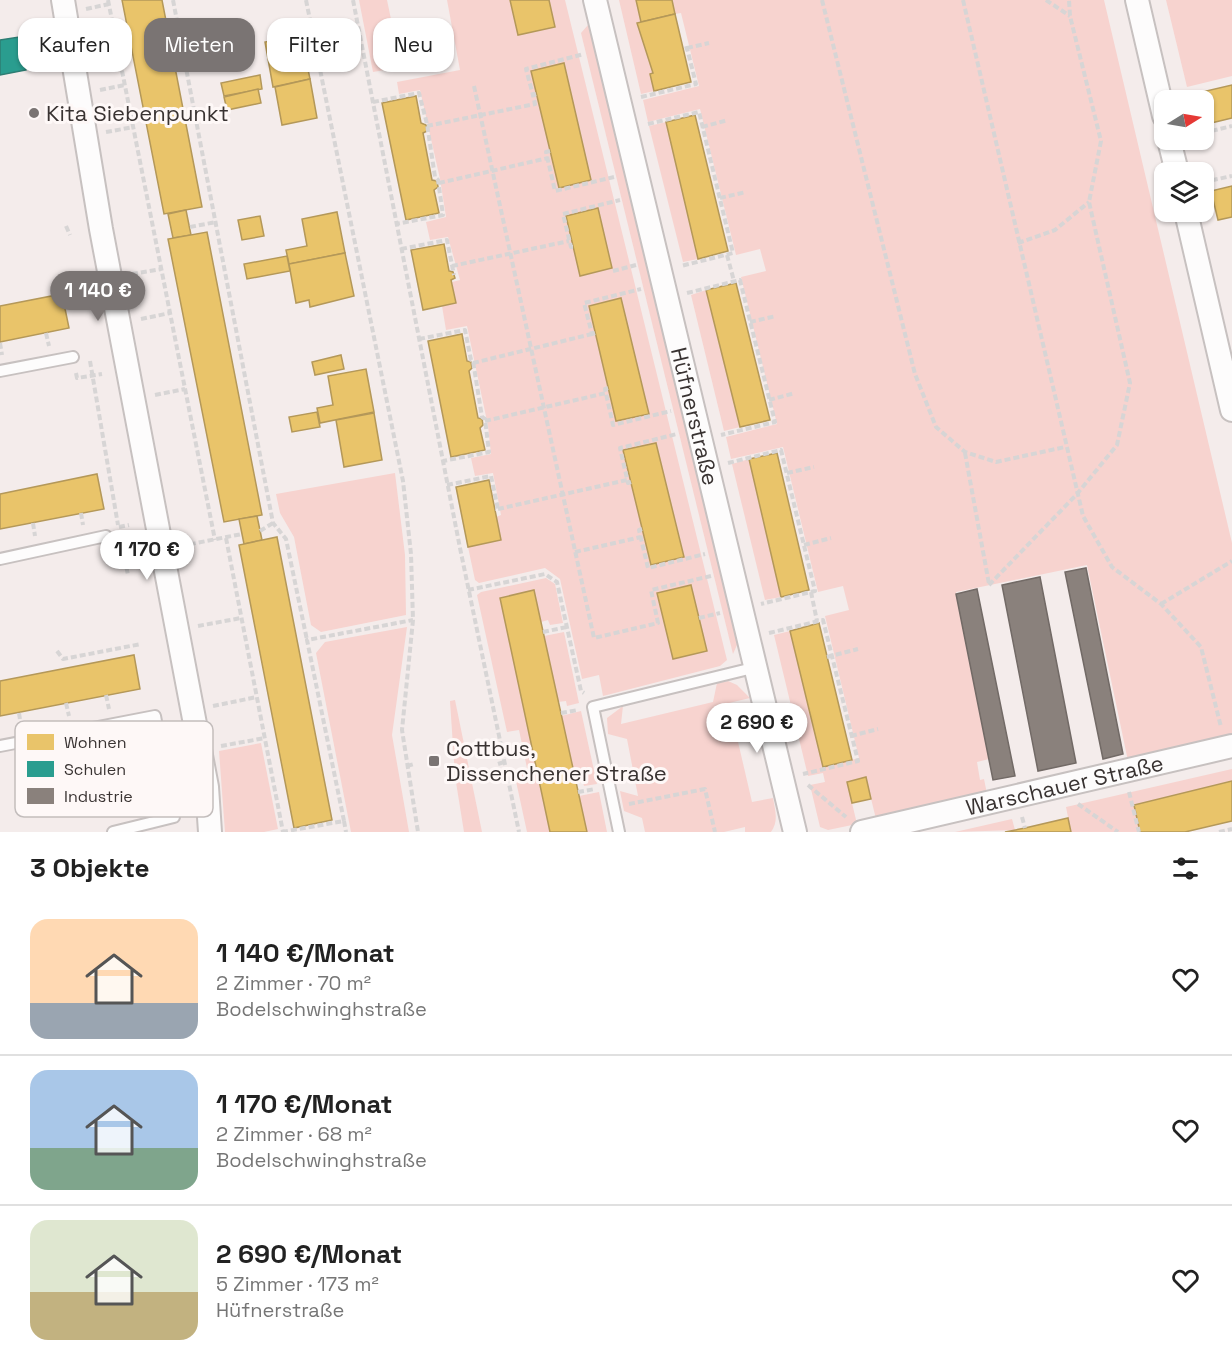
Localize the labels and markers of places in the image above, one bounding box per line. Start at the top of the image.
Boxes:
place label: Kita Siebenpunkt [46,99,229,127]
marker: Kita Siebenpunkt [27,106,41,120]
pin: 1 140 € [43,271,153,322]
pin: 1 170 € [92,530,202,581]
pin: 2 690 € [702,703,812,754]
place label: Cottbus, Dissenchener Straße [446,734,667,787]
marker: Cottbus, Dissenchener Straße [427,754,441,768]

